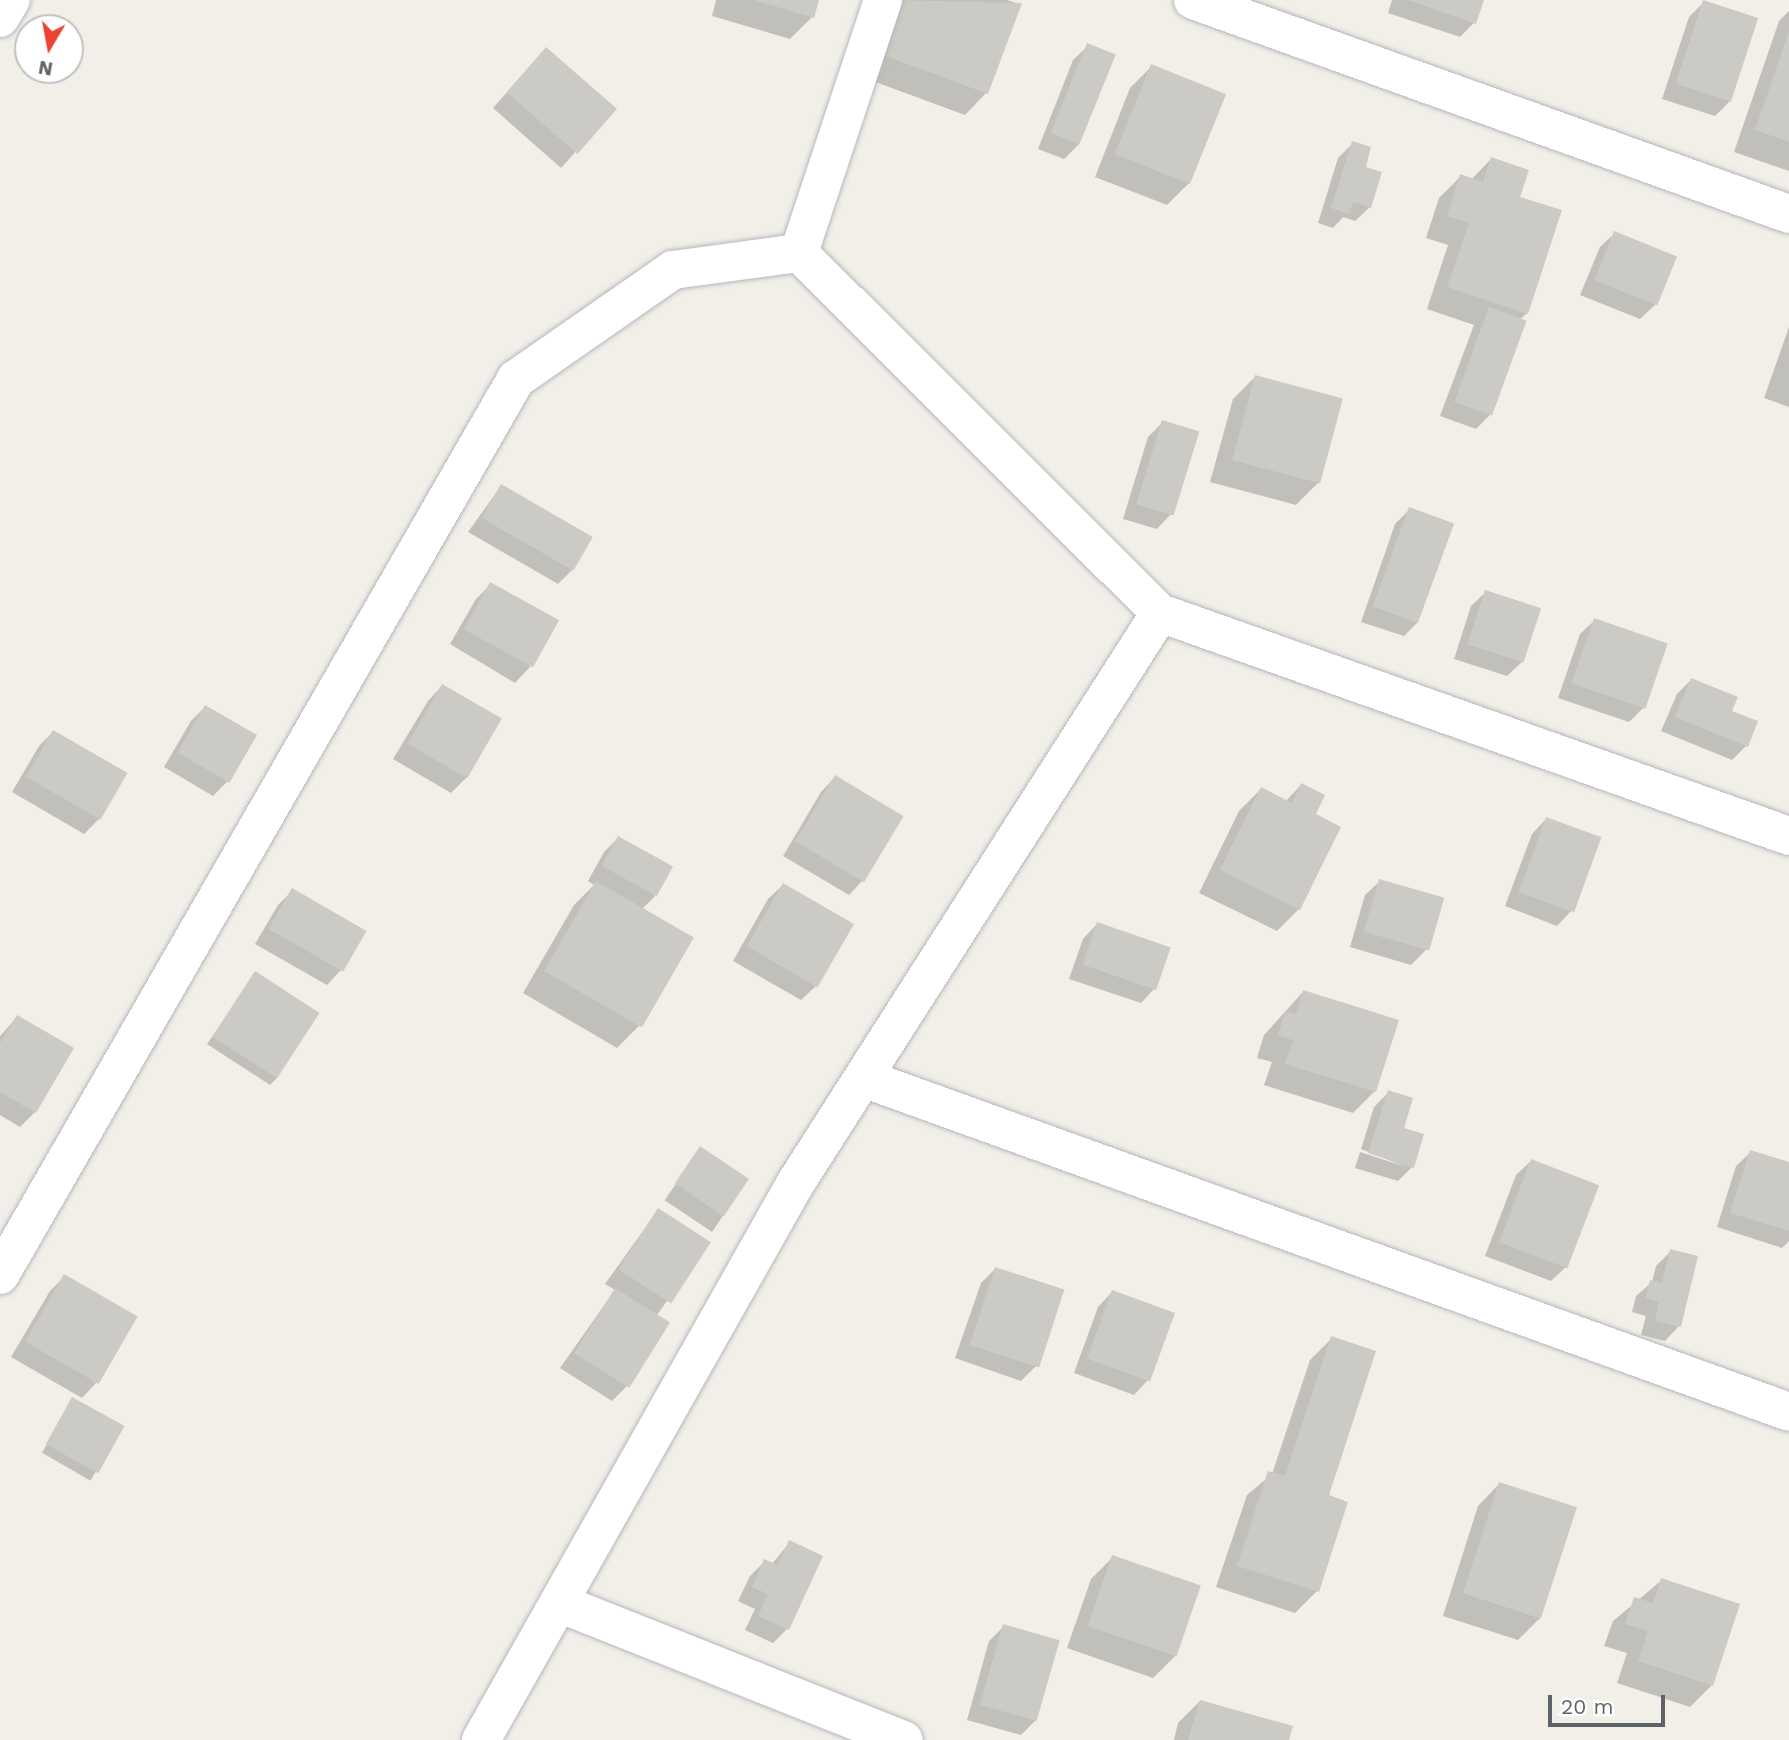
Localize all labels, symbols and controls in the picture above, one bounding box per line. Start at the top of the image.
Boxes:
north arrow [14,14,84,84]
text: N [37,56,55,81]
scale bar [1551,1680,1668,1724]
text: 20 m [1561,1694,1613,1719]

